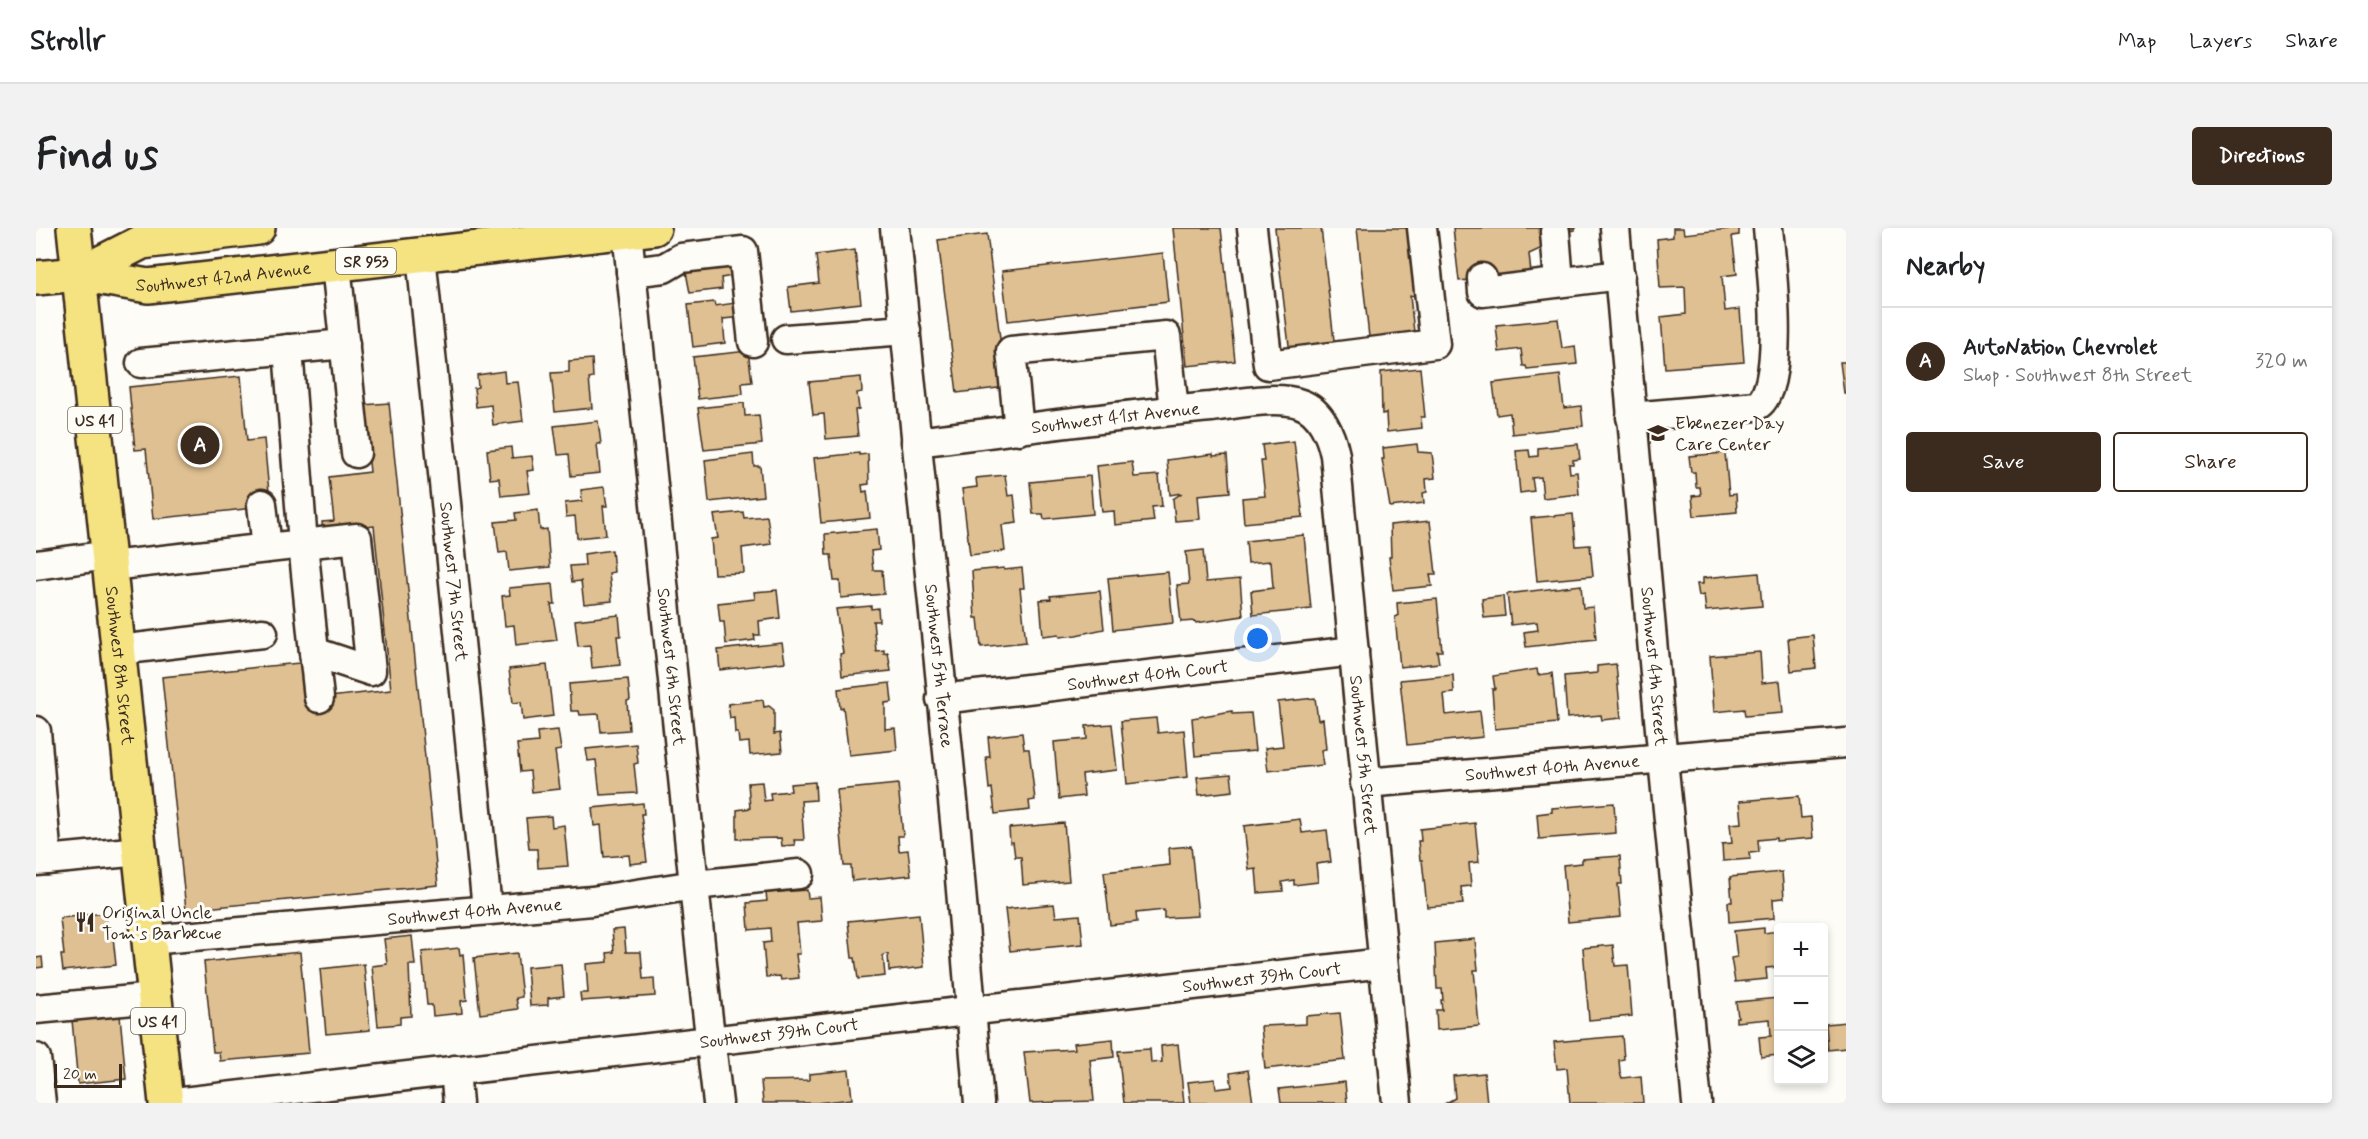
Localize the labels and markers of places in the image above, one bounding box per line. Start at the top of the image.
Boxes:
place label: Ebenezer Day Care Center [1675,412,1784,457]
school or university icon: Ebenezer Day Care Center [1646,421,1670,445]
pin: A [180,422,220,468]
place label: Original Uncle Tom's Barbecue [102,901,222,946]
restaurant icon: Original Uncle Tom's Barbecue [73,910,97,934]

